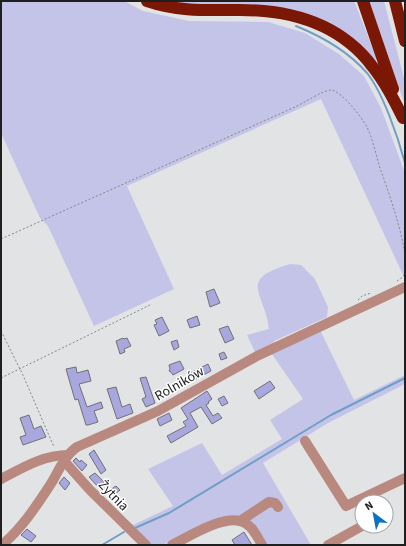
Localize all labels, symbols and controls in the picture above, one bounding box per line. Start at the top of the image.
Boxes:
street label: Rolników [151,362,208,406]
street label: Żytnia [93,476,133,516]
north arrow [354,494,394,534]
text: N [362,498,376,514]

